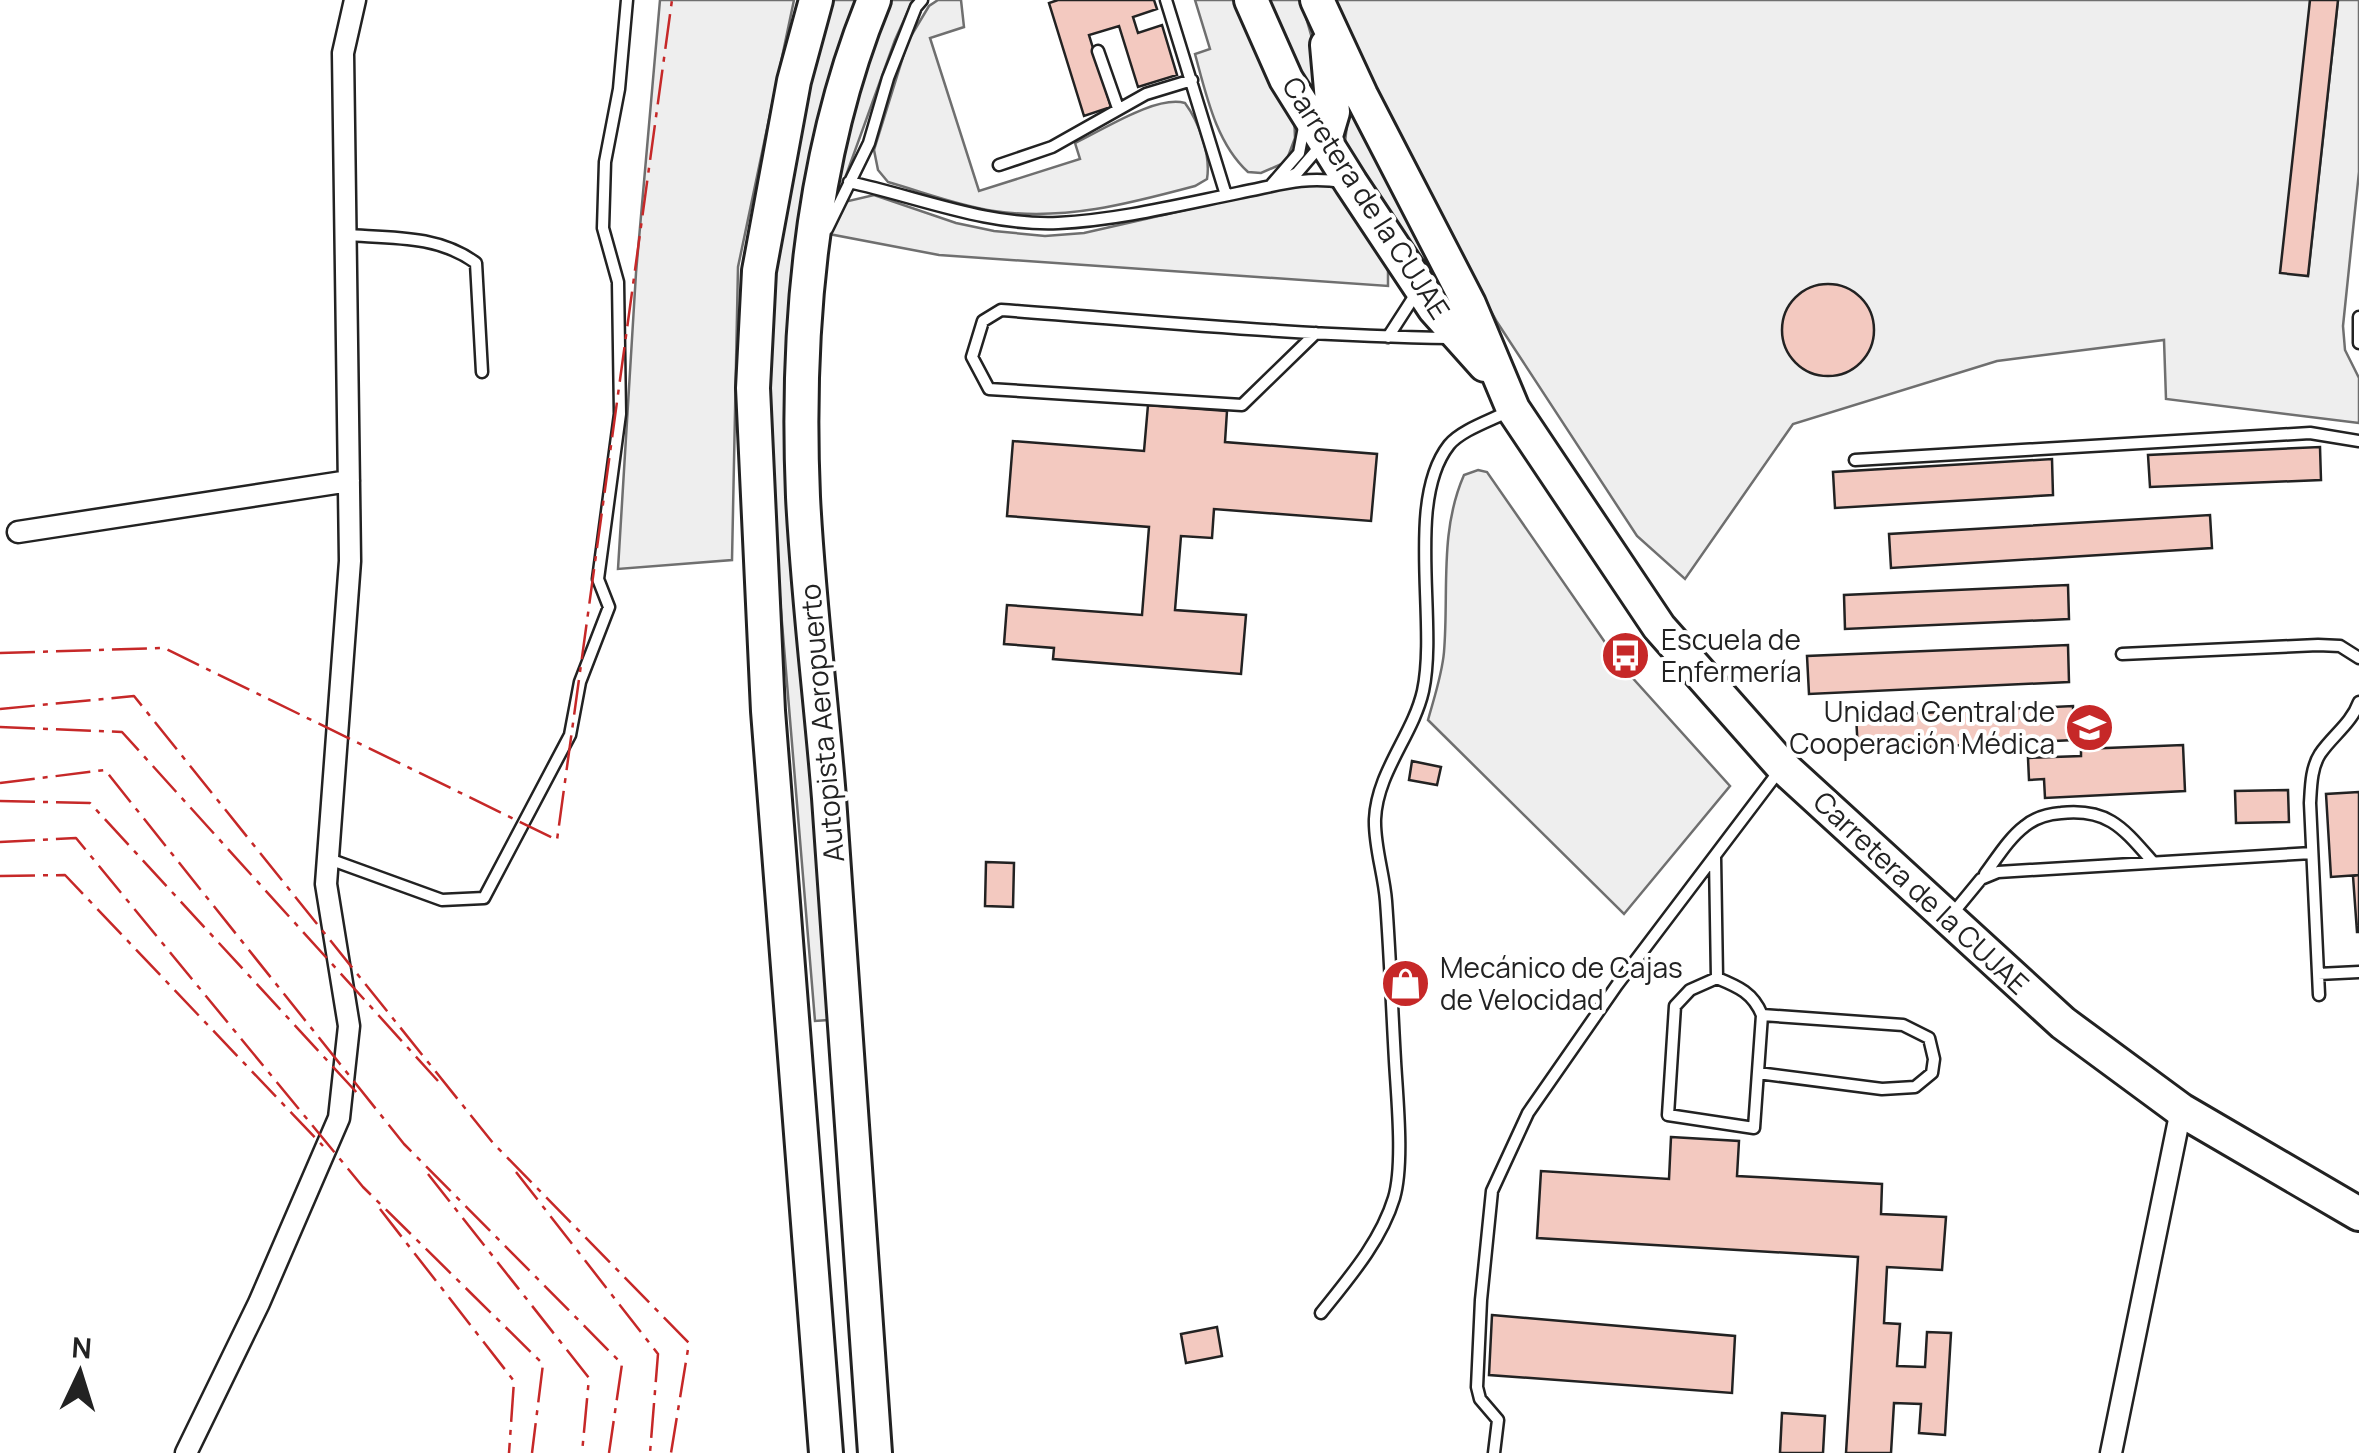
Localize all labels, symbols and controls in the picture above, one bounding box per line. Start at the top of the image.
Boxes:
street label: Carretera de la CUJAE [1274,69,1459,326]
street label: Autopista Aeropuerto [790,582,852,864]
place label: Escuela de Enfermería [1661,620,1802,690]
bus stop icon: Escuela de Enfermería [1600,630,1652,682]
place label: Unidad Central de Cooperación Médica [1789,692,2055,762]
school or university icon: Unidad Central de Cooperación Médica [2064,702,2116,754]
street label: Carretera de la CUJAE [1806,782,2038,1002]
place label: Mecánico de Cajas de Velocidad [1440,948,1683,1018]
shop icon: Mecánico de Cajas de Velocidad [1379,958,1431,1010]
north arrow [30,1323,130,1423]
text: N [70,1327,93,1367]

